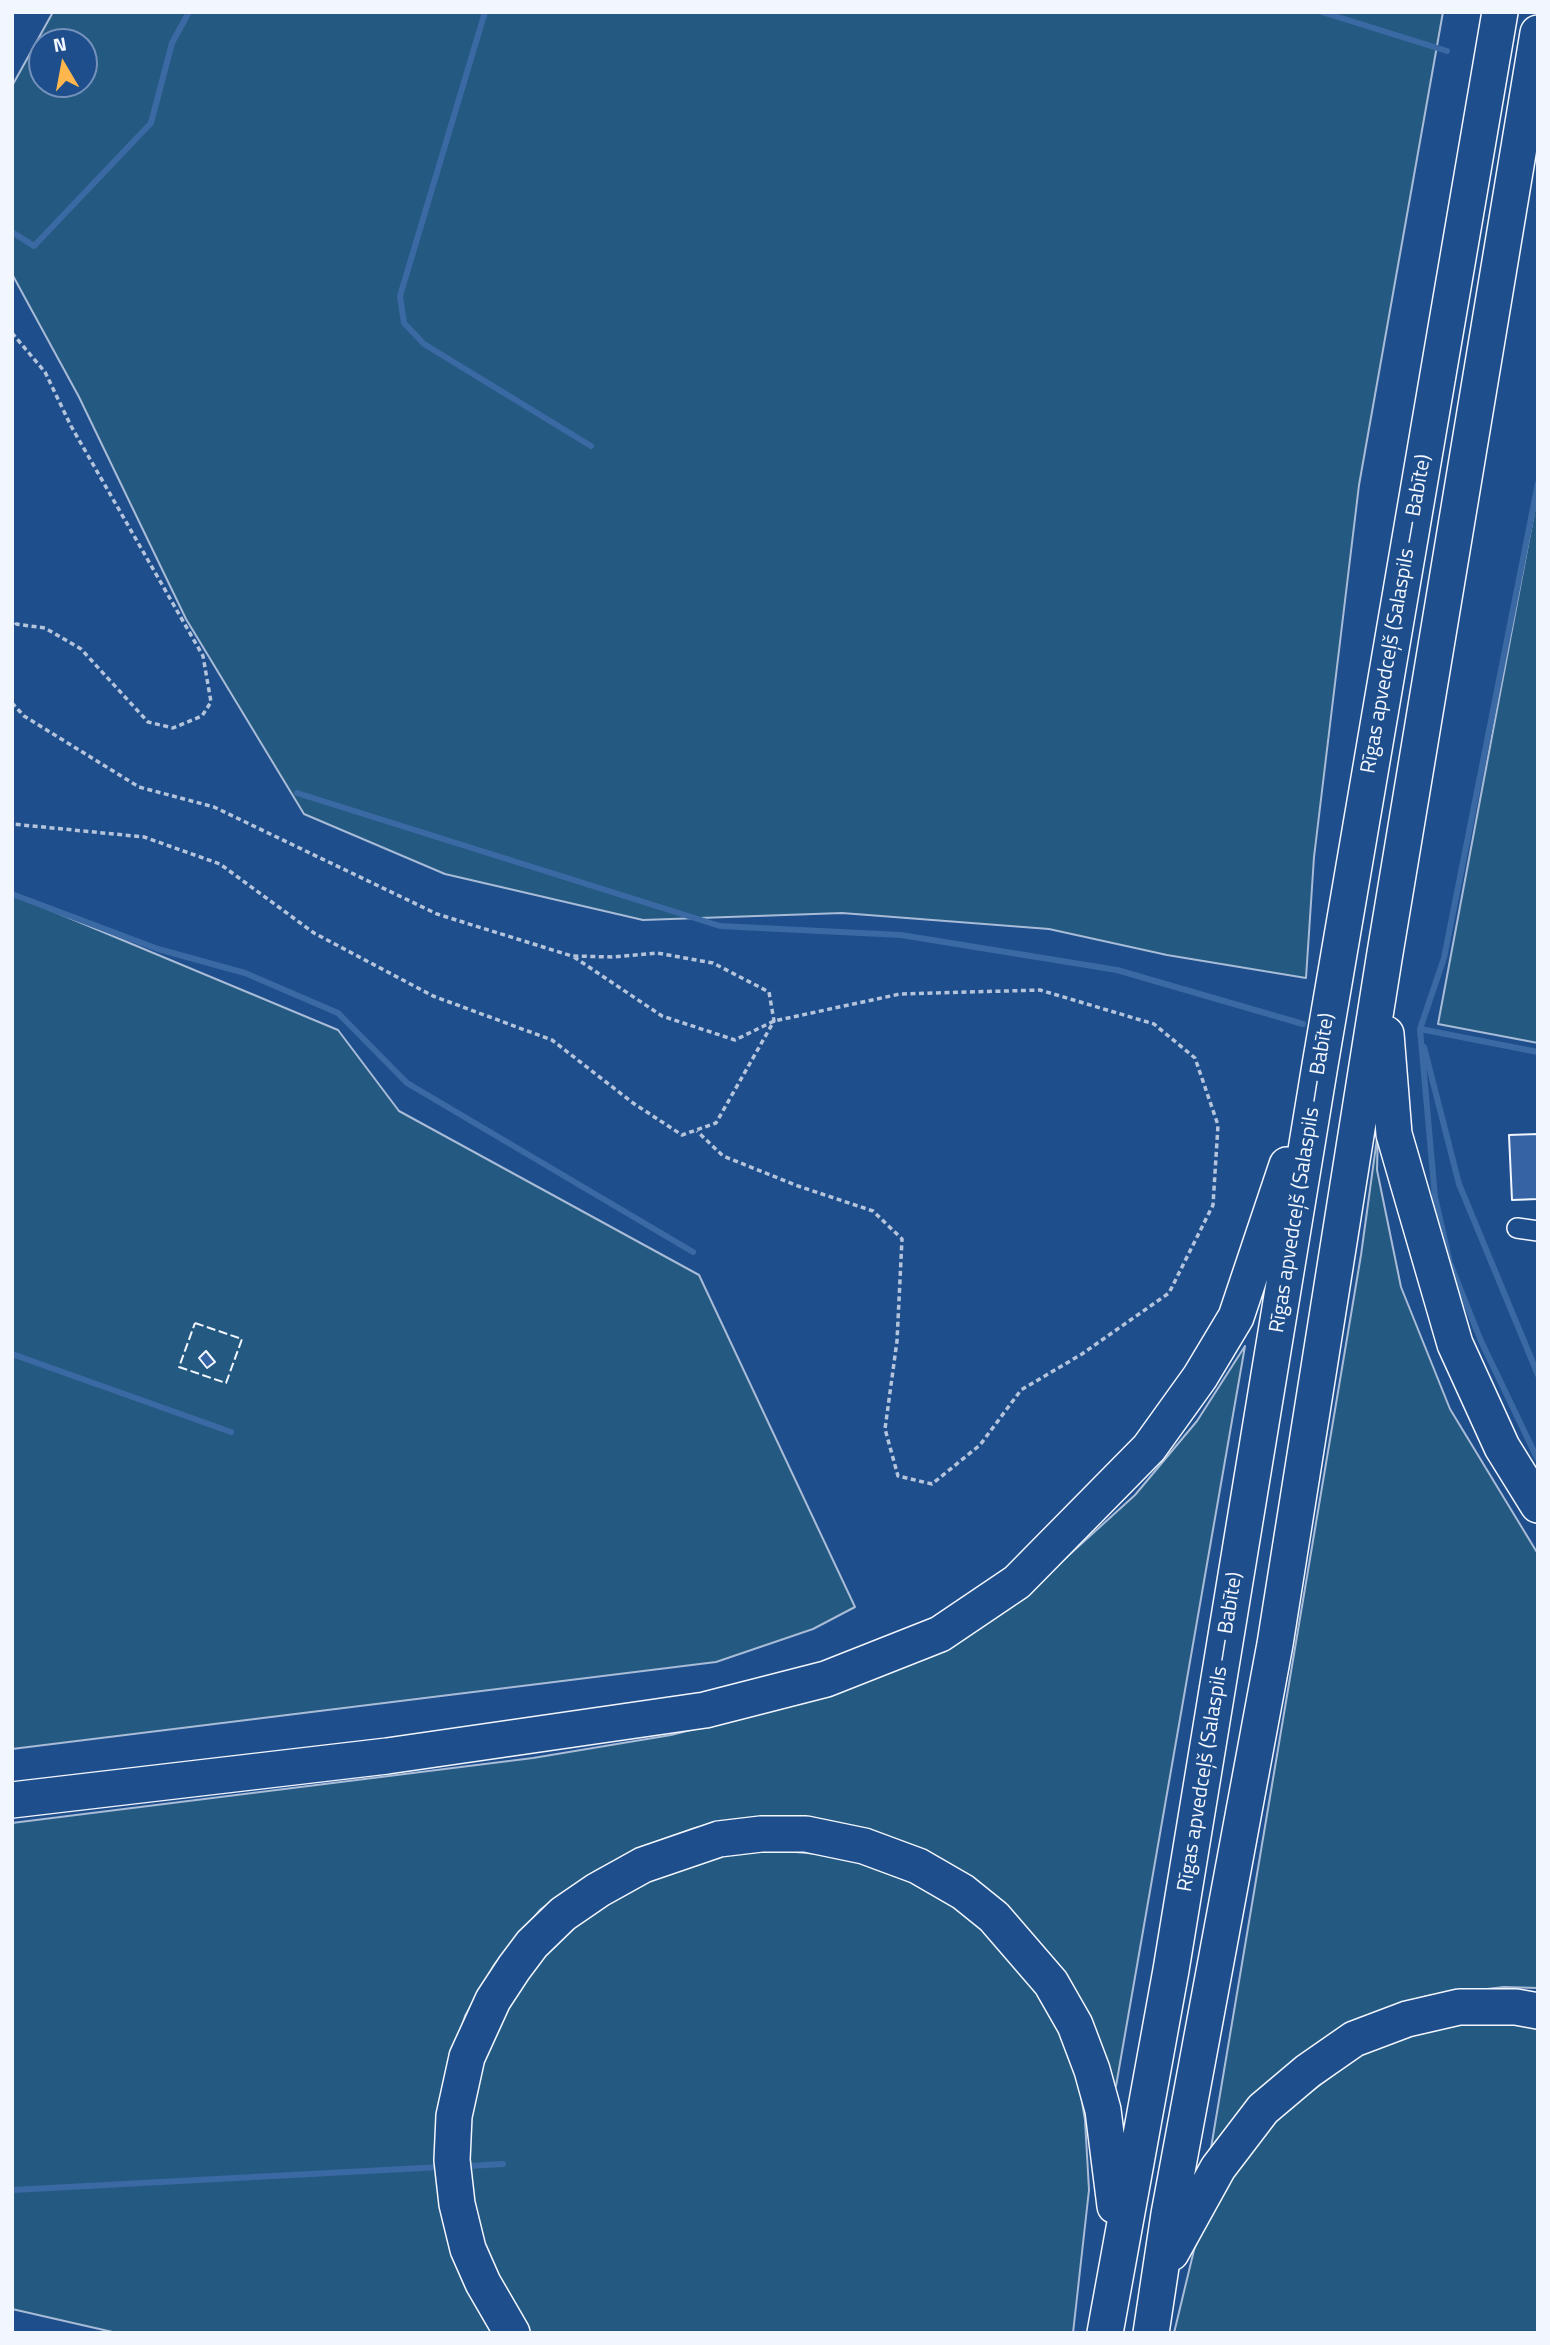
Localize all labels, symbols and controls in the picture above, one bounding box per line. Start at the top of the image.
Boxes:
north arrow [28,28,98,98]
text: N [51,28,69,59]
street label: Rīgas apvedceļš (Salaspils — Babīte) [1357,453,1437,775]
street label: Rīgas apvedceļš (Salaspils — Babīte) [1265,1011,1341,1335]
street label: Rīgas apvedceļš (Salaspils — Babīte) [1173,1570,1249,1894]

